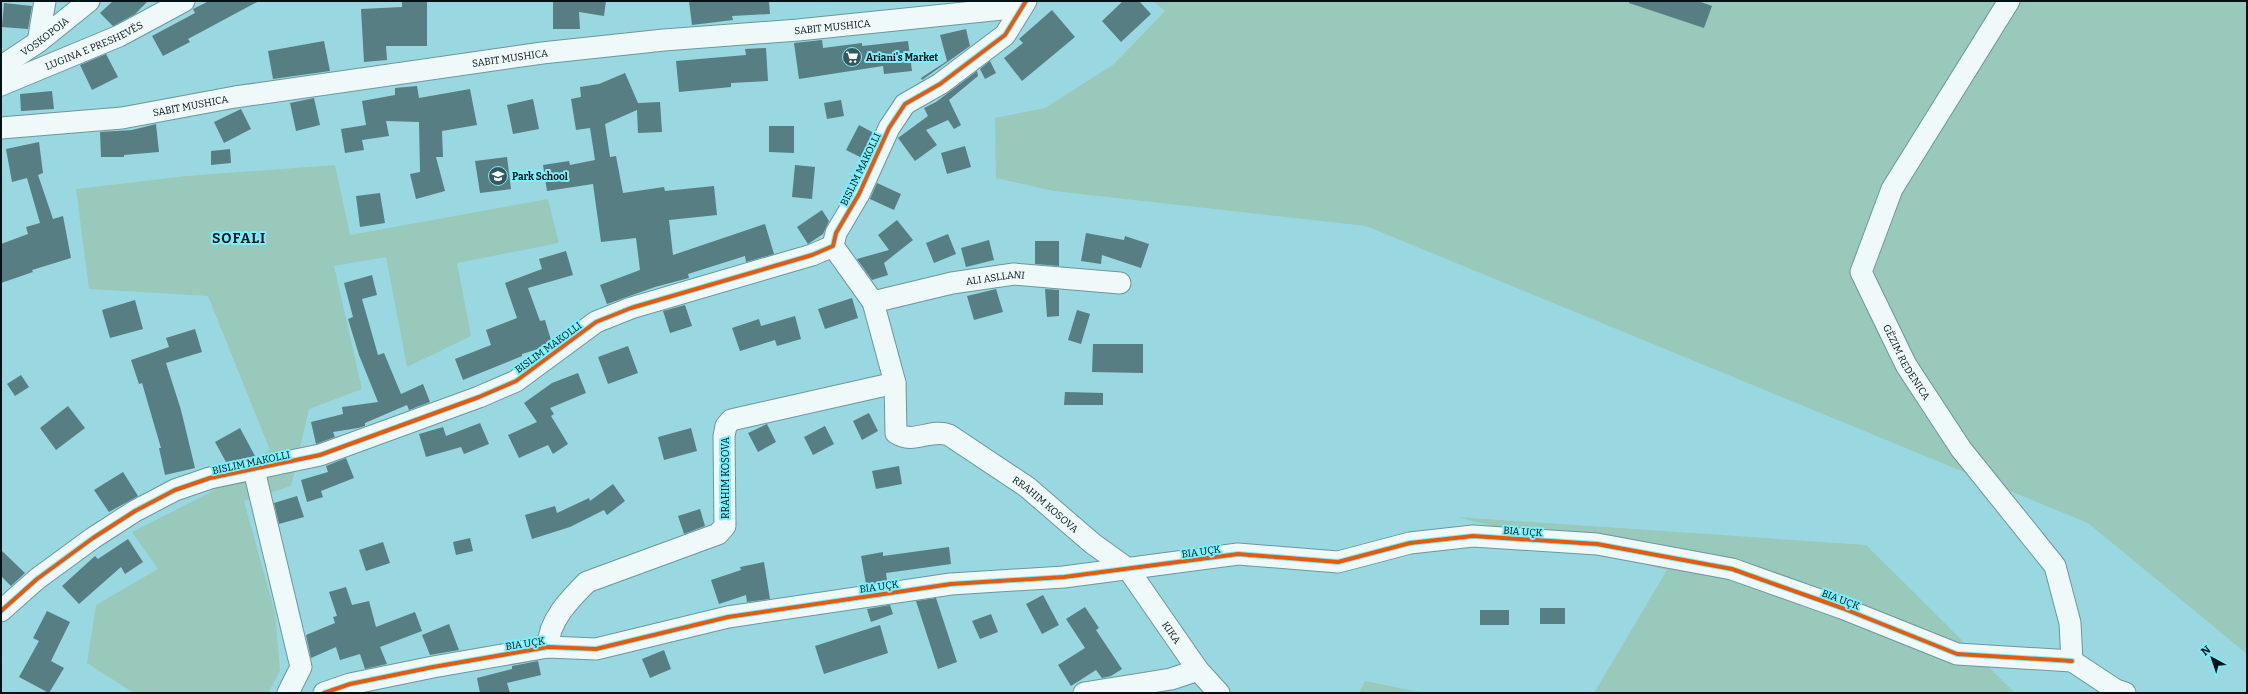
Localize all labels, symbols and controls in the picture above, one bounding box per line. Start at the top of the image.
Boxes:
street label: VOSKOPOJA [19,14,72,59]
street label: SABIT MUSHICA [794,17,872,37]
street label: LUGINA E PRESHEVËS [44,19,145,73]
supermarket icon: Ariani's Market [841,46,863,68]
street label: SABIT MUSHICA [471,47,549,70]
place label: Ariani's Market [866,52,938,64]
street label: SABIT MUSHICA [152,93,230,119]
street label: BISLIM MAKOLLI [838,131,884,208]
school or university icon: Park School [487,165,509,187]
place label: Park School [512,171,568,183]
district label: SOFALI [212,230,266,247]
street label: ALI ASLLANI [965,269,1026,288]
street label: BISLIM MAKOLLI [513,319,585,376]
street label: GËZIM REDENICA [1880,322,1933,403]
street label: RRAHIM KOSOVA [720,436,732,519]
street label: BISLIM MAKOLLI [211,449,292,477]
street label: RRAHIM KOSOVA [1010,474,1081,536]
street label: BIA UÇK [1503,525,1543,539]
street label: BIA UÇK [1181,543,1222,561]
street label: BIA UÇK [859,578,900,596]
street label: BIA UÇK [1820,587,1861,613]
street label: KIKA [1159,619,1183,647]
street label: BIA UÇK [505,635,546,653]
north arrow [2192,638,2232,678]
text: N [2198,643,2214,658]

